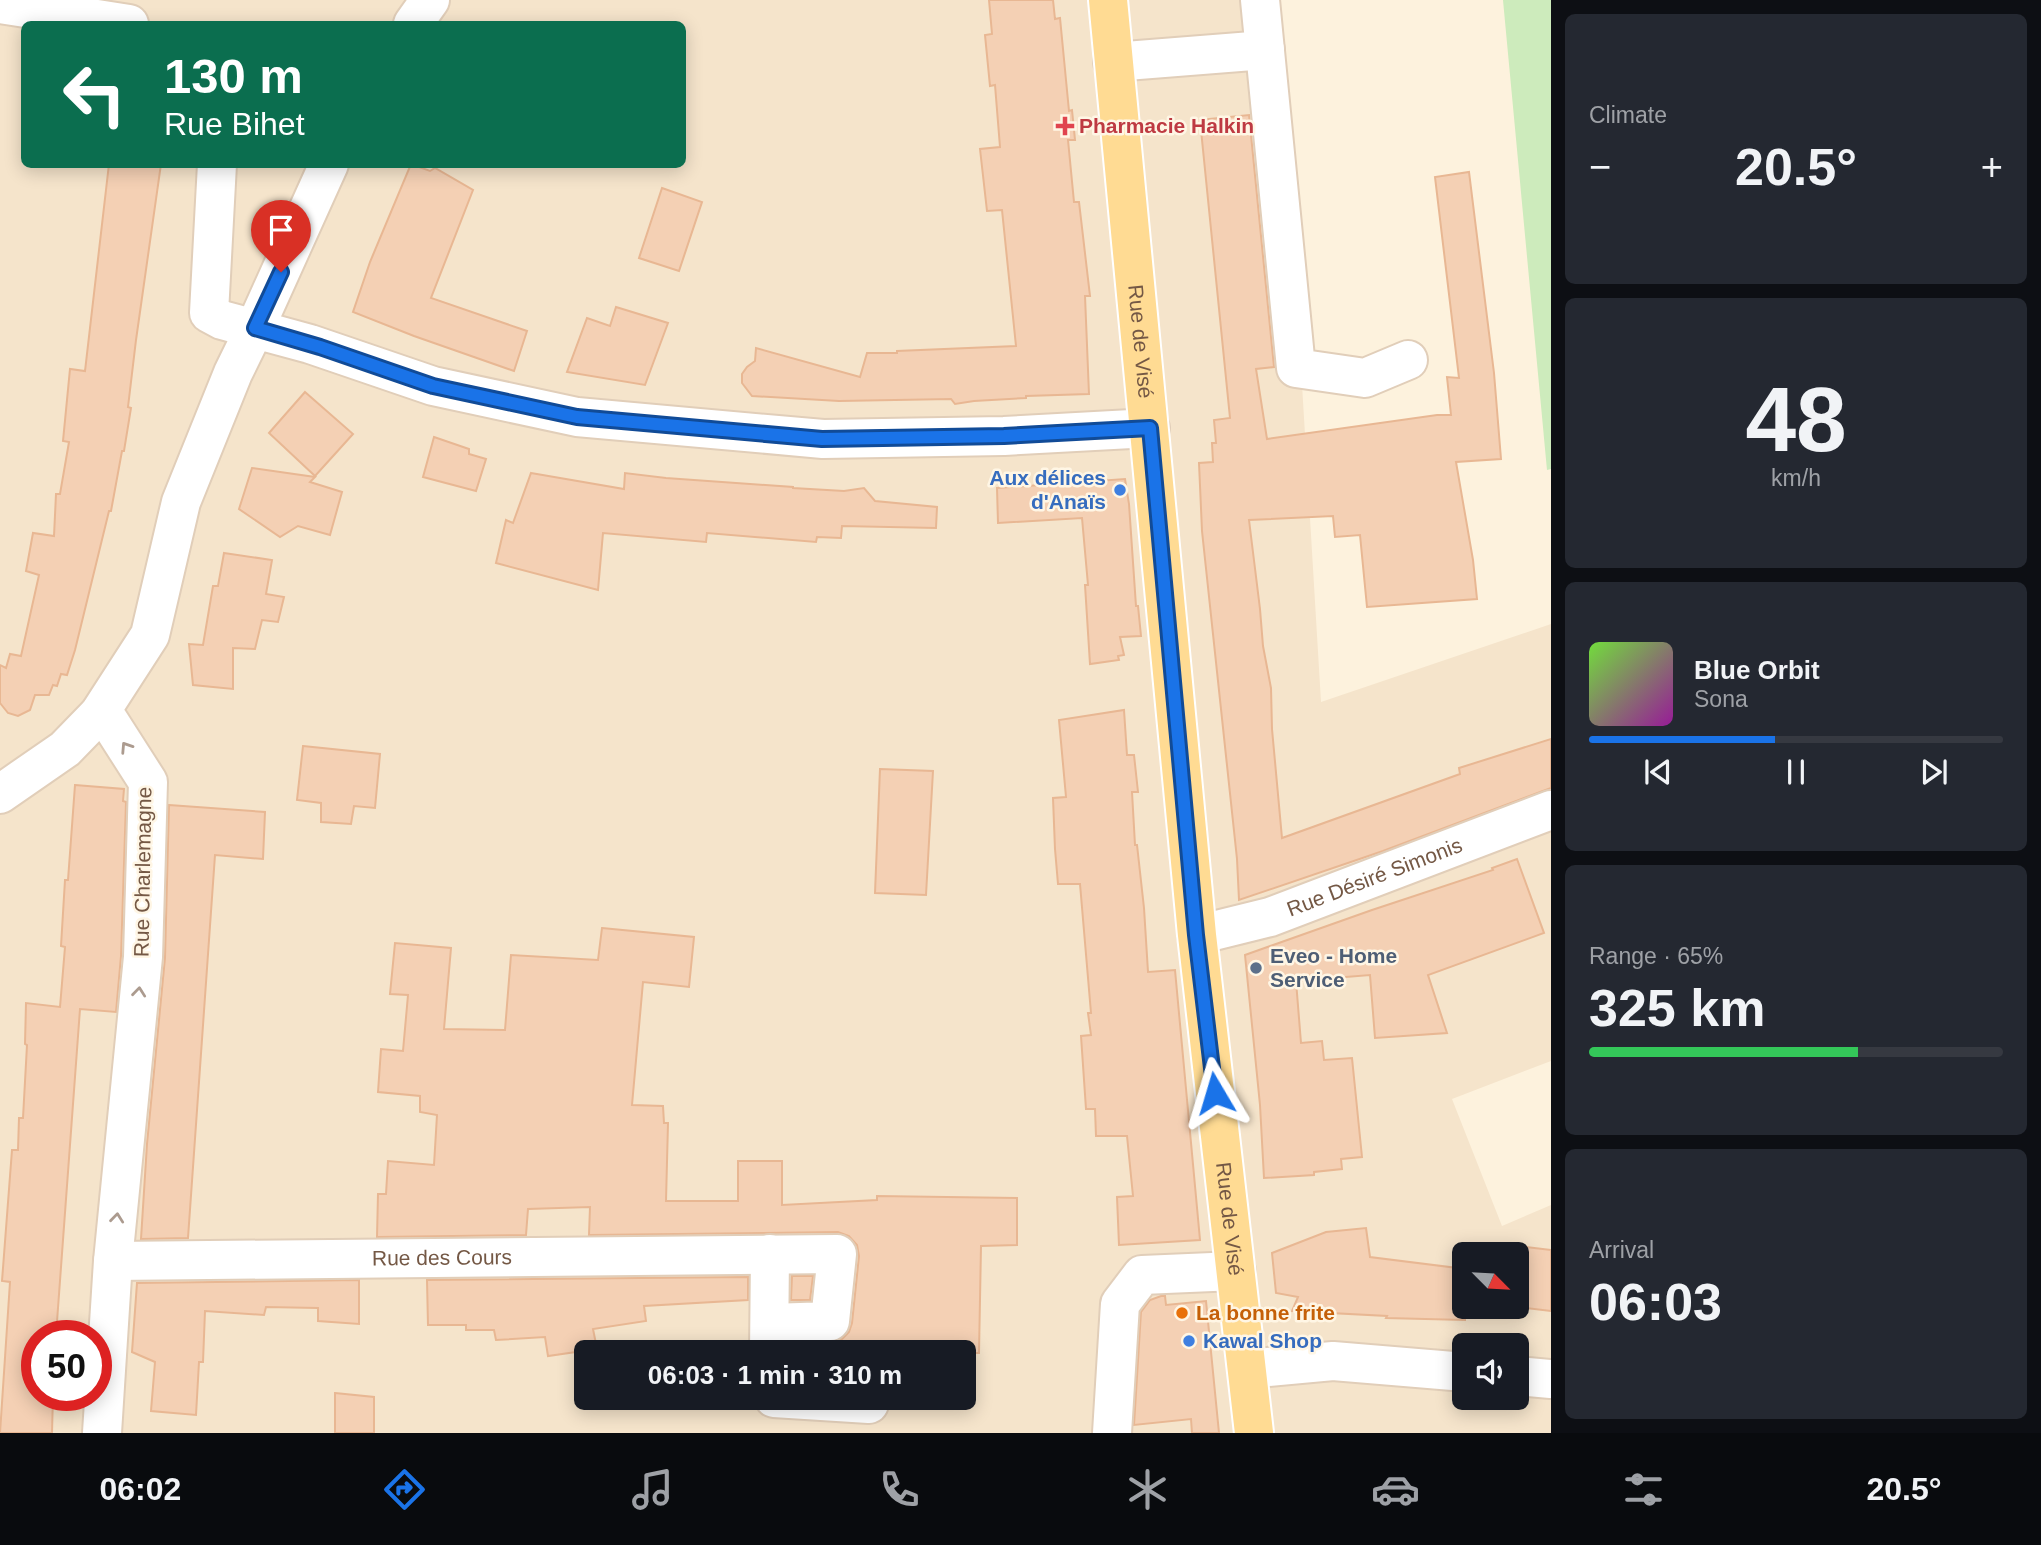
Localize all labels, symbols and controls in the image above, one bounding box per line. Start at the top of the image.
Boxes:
icon: left [49,49,140,140]
text: 130 m [164,49,303,103]
text: Climate [1589,102,1667,128]
text: Rue Bihet [164,106,305,142]
place label: Pharmacie Halkin [1079,114,1254,137]
marker: Pharmacie Halkin [1057,118,1073,134]
text: 20.5° [1735,138,1857,196]
text: − [1589,146,1611,188]
text: + [1981,146,2003,188]
pin [251,200,311,272]
icon: arrive [262,211,300,249]
street label: Rue de Visé [1124,284,1158,399]
text: 48 [1745,369,1847,470]
text: km/h [1771,465,1821,491]
place label: Aux délices d'Anaïs [989,466,1106,513]
marker: Aux délices d'Anaïs [1112,482,1128,498]
text: Blue Orbit [1694,655,1820,685]
text: Sona [1694,686,1748,712]
one-way arrow [121,742,134,755]
icon: previous [1639,753,1677,791]
icon: pause [1777,753,1815,791]
icon: next [1915,753,1953,791]
street label: Rue Charlemagne [130,787,155,957]
street label: Rue Désiré Simonis [1283,833,1465,921]
text: Range · 65% [1589,943,1723,969]
place label: Eveo - Home Service [1270,944,1397,991]
marker: Eveo - Home Service [1248,960,1264,976]
text: 325 km [1589,979,1765,1037]
one-way arrow [131,986,146,997]
position arrow [1178,1056,1252,1130]
street label: Rue de Visé [1212,1161,1248,1277]
one-way arrow [109,1213,124,1224]
text: Arrival [1589,1237,1654,1263]
north arrow [1452,1242,1530,1320]
map controls [1452,1242,1529,1410]
street label: Rue des Cours [372,1245,512,1269]
text: 06:03 [1589,1273,1722,1331]
place label: La bonne frite [1196,1301,1335,1324]
marker: La bonne frite [1174,1305,1190,1321]
speed limit sign: 50 [21,1320,112,1411]
place label: Kawal Shop [1203,1329,1322,1352]
marker: Kawal Shop [1181,1333,1197,1349]
button: sound [1452,1333,1529,1410]
text: 06:03 · 1 min · 310 m [648,1360,902,1390]
icon: directions [380,1465,429,1514]
icon: music [628,1465,677,1514]
icon: phone [875,1465,924,1514]
icon: climate [1123,1465,1172,1514]
icon: car [1371,1465,1420,1514]
icon: filters [1619,1465,1668,1514]
text: 06:02 [99,1471,181,1507]
text: 20.5° [1866,1471,1942,1507]

